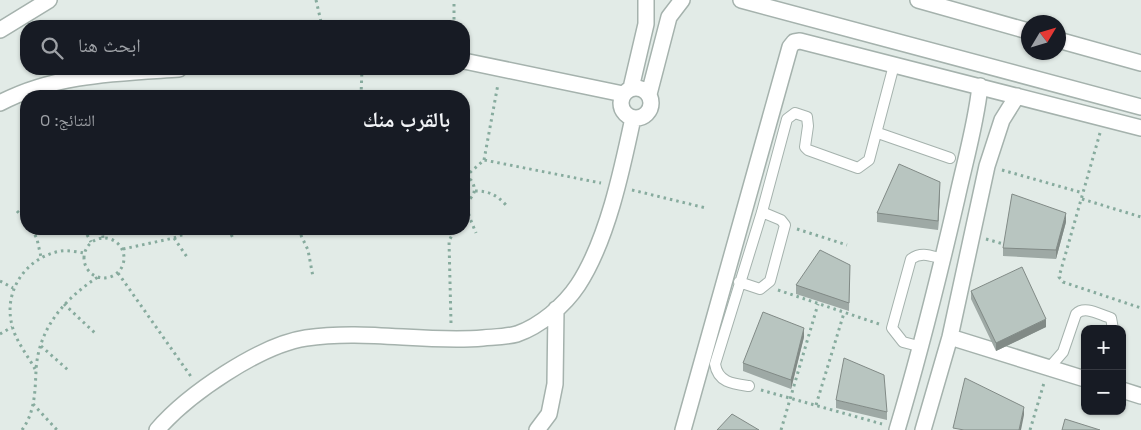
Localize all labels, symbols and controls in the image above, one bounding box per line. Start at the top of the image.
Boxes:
north arrow [1021,15,1066,60]
search box [20,20,470,75]
text: ابحث هنا [78,33,141,58]
icon: search [38,34,66,62]
text: بالقرب منك [363,106,450,133]
text: النتائج: 0 [40,110,95,131]
map controls [1081,325,1126,415]
button: + [1081,325,1126,370]
button: − [1081,370,1126,415]

